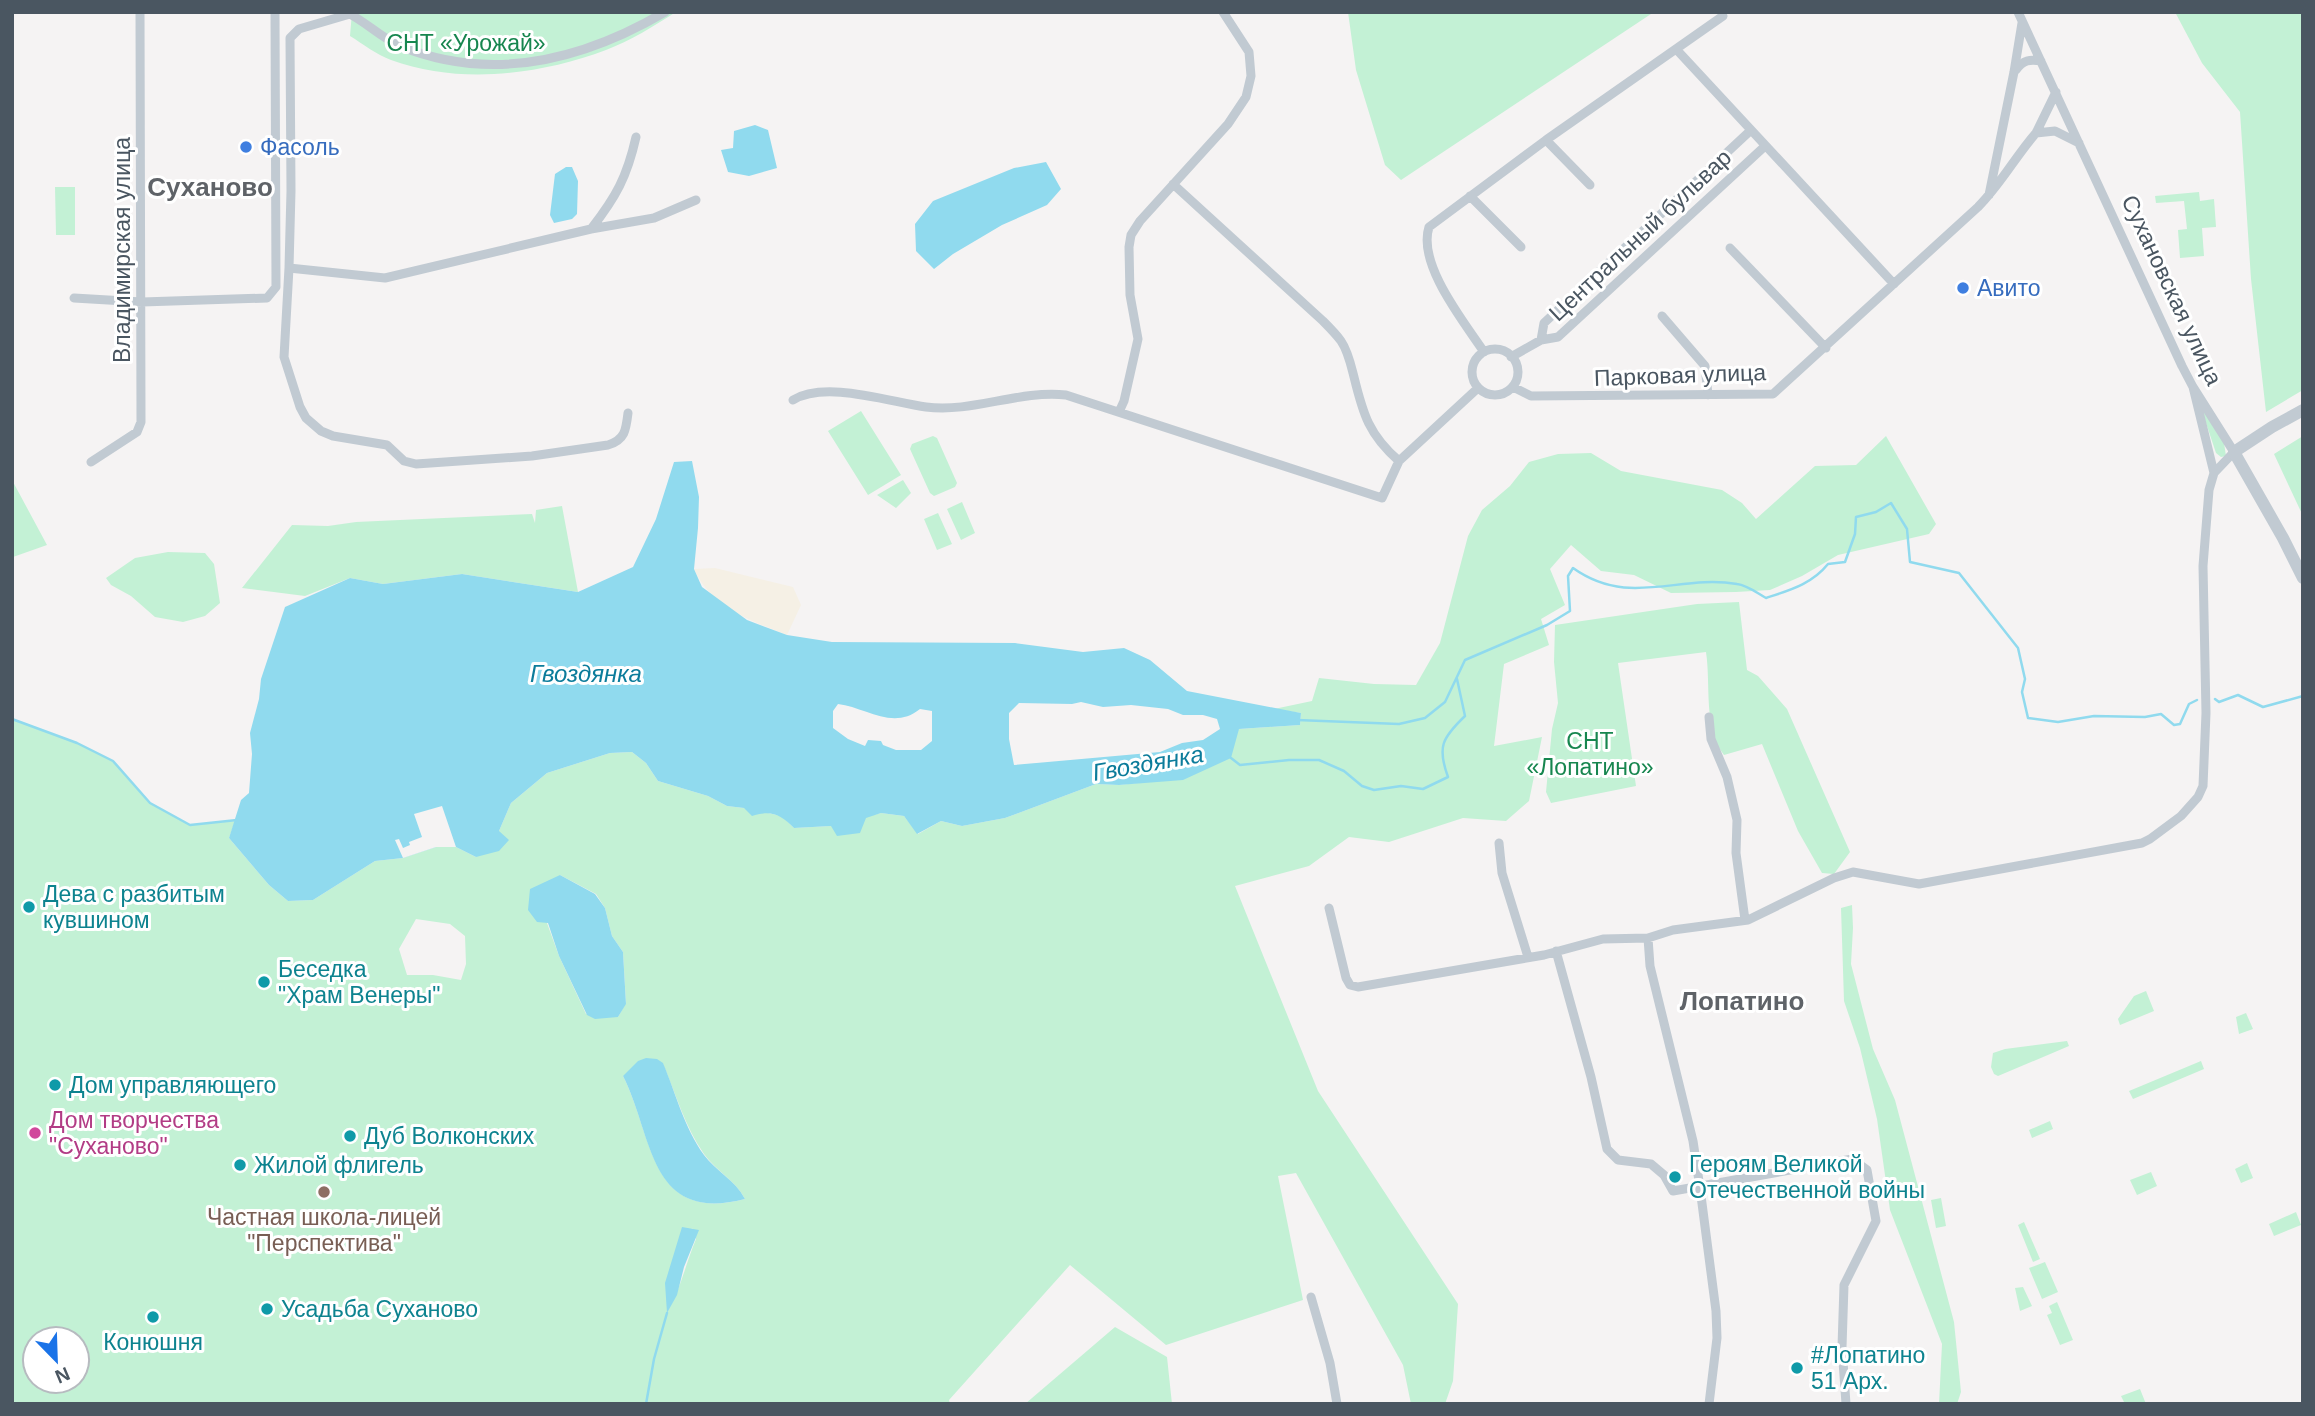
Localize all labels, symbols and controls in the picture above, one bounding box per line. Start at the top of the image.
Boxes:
park label: СНТ «Урожай» [386,30,546,56]
place label: Фасоль [260,134,340,160]
street label: Владимирская улица [109,137,135,363]
marker: Фасоль [238,139,254,155]
street label: Центральный бульвар [1544,144,1736,326]
district label: Суханово [147,172,273,202]
street label: Сухановская улица [2117,191,2228,389]
place label: Авито [1977,275,2040,301]
marker: Авито [1955,280,1971,296]
street label: Парковая улица [1594,359,1767,391]
water label: Гвоздянка [530,660,642,687]
park label: СНТ «Лопатино» [1526,728,1654,780]
water label: Гвоздянка [1091,740,1205,786]
place label: Дева с разбитым кувшином [43,881,225,933]
marker: Дева с разбитым кувшином [21,899,37,915]
place label: Беседка "Храм Венеры" [278,956,440,1008]
marker: Беседка "Храм Венеры" [256,974,272,990]
district label: Лопатино [1680,986,1804,1016]
place label: Дом управляющего [69,1072,276,1098]
marker: Дом управляющего [47,1077,63,1093]
place label: Дом творчества "Суханово" [49,1107,219,1159]
place label: Дуб Волконских [364,1123,535,1149]
marker: Дом творчества "Суханово" [27,1125,43,1141]
marker: Дуб Волконских [342,1128,358,1144]
place label: Героям Великой Отечественной войны [1689,1151,1925,1203]
place label: Жилой флигель [254,1152,424,1178]
marker: Жилой флигель [232,1157,248,1173]
marker: Героям Великой Отечественной войны [1667,1169,1683,1185]
marker: Частная школа-лицей "Перспектива" [316,1184,332,1200]
place label: Частная школа-лицей "Перспектива" [207,1204,441,1256]
place label: Усадьба Суханово [281,1296,478,1322]
marker: Усадьба Суханово [259,1301,275,1317]
marker: Конюшня [145,1309,161,1325]
north arrow [21,1325,91,1395]
place label: Конюшня [103,1329,203,1355]
place label: #Лопатино 51 Арх. [1811,1342,1925,1394]
marker: #Лопатино 51 Арх. [1789,1360,1805,1376]
text: N [52,1363,73,1388]

